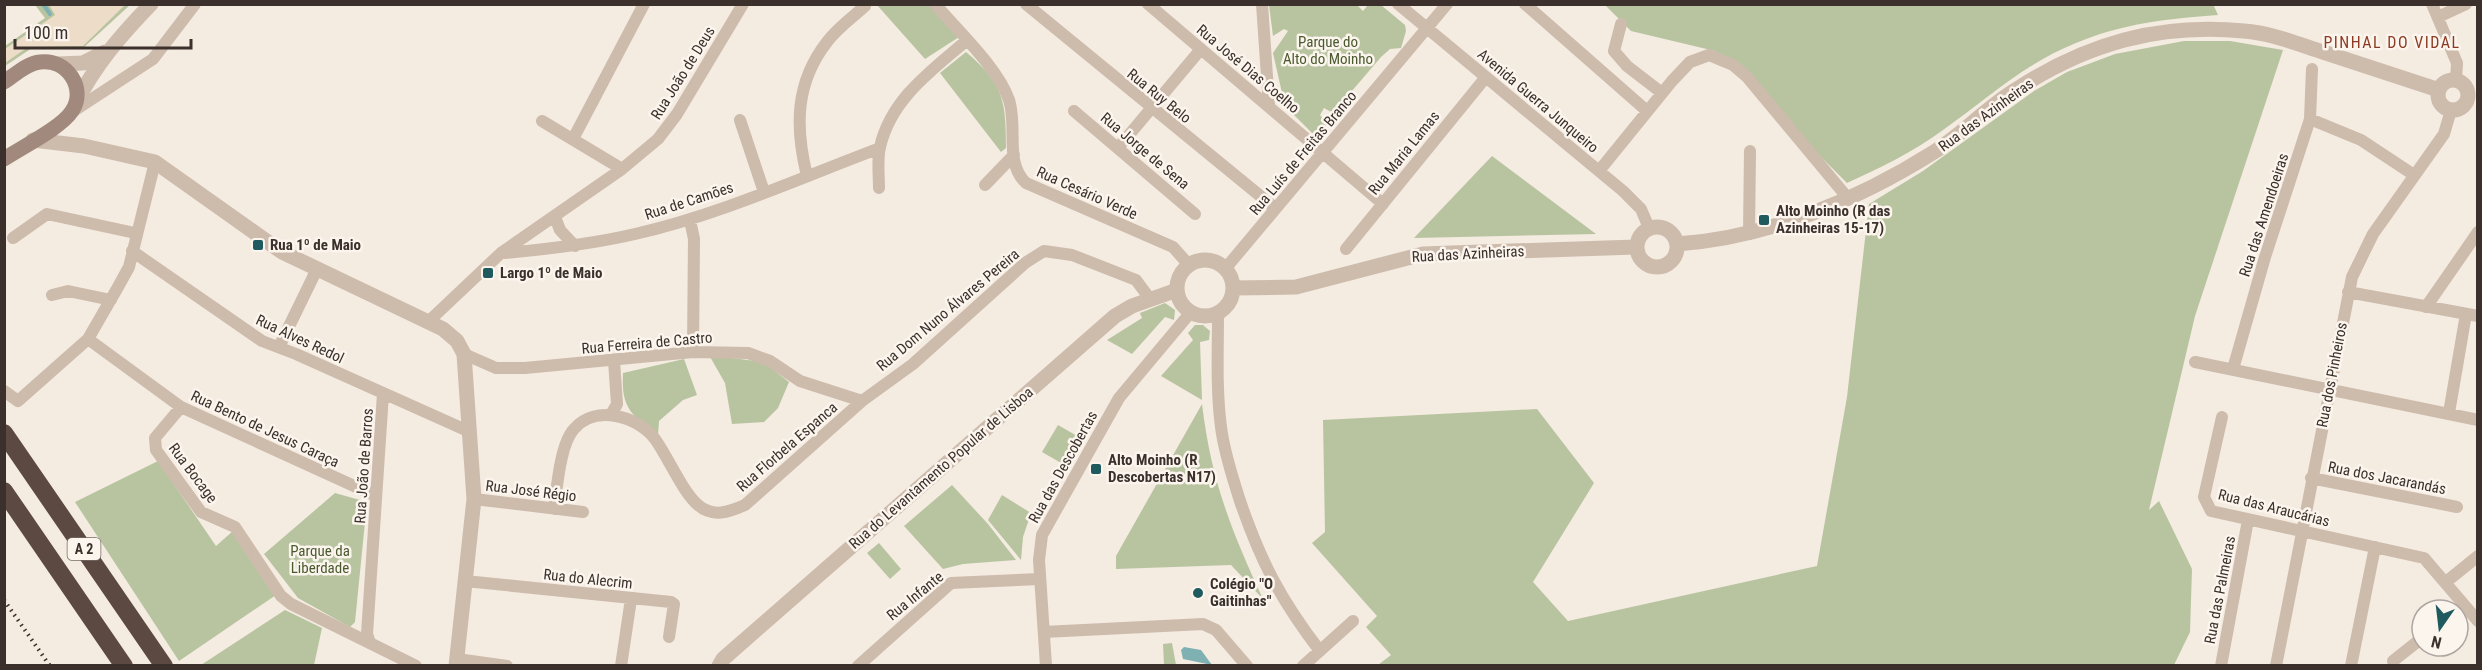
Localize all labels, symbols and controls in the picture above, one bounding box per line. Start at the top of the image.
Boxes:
scale bar [15,12,190,50]
street label: Rua José Dias Coelho [1193,21,1303,117]
text: 100 m [24,22,68,43]
street label: Rua João de Deus [647,23,719,123]
park label: Parque do Alto do Moinho [1283,33,1373,68]
district label: PINHAL DO VIDAL [2323,33,2461,52]
street label: Avenida Guerra Junqueiro [1474,45,1602,157]
street label: Rua Ruy Belo [1123,65,1195,127]
street label: Rua das Azinheiras [1935,74,2037,155]
street label: Rua Luís de Freitas Branco [1246,87,1360,219]
street label: Rua Maria Lamas [1365,107,1443,199]
street label: Rua Jorge de Sena [1097,109,1193,193]
street label: Rua das Amendoeiras [2236,151,2292,279]
street label: Rua Cesário Verde [1034,163,1140,223]
street label: Rua de Camões [642,178,736,224]
place label: Alto Moinho (R das Azinheiras 15-17) [1776,202,1890,237]
marker: Alto Moinho (R das Azinheiras 15-17) [1757,213,1771,227]
place label: Rua 1º de Maio [270,236,361,254]
marker: Rua 1º de Maio [251,238,265,252]
street label: Rua das Azinheiras [1411,242,1525,266]
street label: Rua Dom Nuno Álvares Pereira [873,245,1023,375]
place label: Largo 1º de Maio [500,264,602,282]
marker: Largo 1º de Maio [481,266,495,280]
street label: Rua Alves Redol [253,311,347,367]
street label: Rua dos Pinheiros [2313,321,2351,429]
street label: Rua Ferreira de Castro [581,328,713,358]
street label: Rua do Levantamento Popular de Lisboa [845,383,1037,553]
street label: Rua Bento de Jesus Caraça [188,387,342,471]
street label: Rua Florbela Espanca [733,398,841,496]
street label: Rua João de Barros [351,408,377,524]
street label: Rua das Descobertas [1025,408,1101,526]
street label: Rua Bocage [165,440,221,506]
place label: Alto Moinho (R Descobertas N17) [1108,451,1216,486]
street label: Rua dos Jacarandás [2326,458,2448,498]
marker: Alto Moinho (R Descobertas N17) [1089,462,1103,476]
street label: Rua José Régio [485,477,577,505]
street label: Rua das Araucárias [2216,485,2332,531]
street label: Rua das Palmeiras [2201,534,2239,646]
road number: A 2 [68,538,100,560]
park label: Parque da Liberdade [290,542,350,577]
street label: Rua do Alecrim [542,565,634,593]
street label: Rua Infante [883,568,947,624]
place label: Colégio "O Gaitinhas" [1210,575,1273,610]
marker: Colégio "O Gaitinhas" [1191,586,1205,600]
north arrow [2410,598,2470,658]
text: N [2429,632,2444,652]

